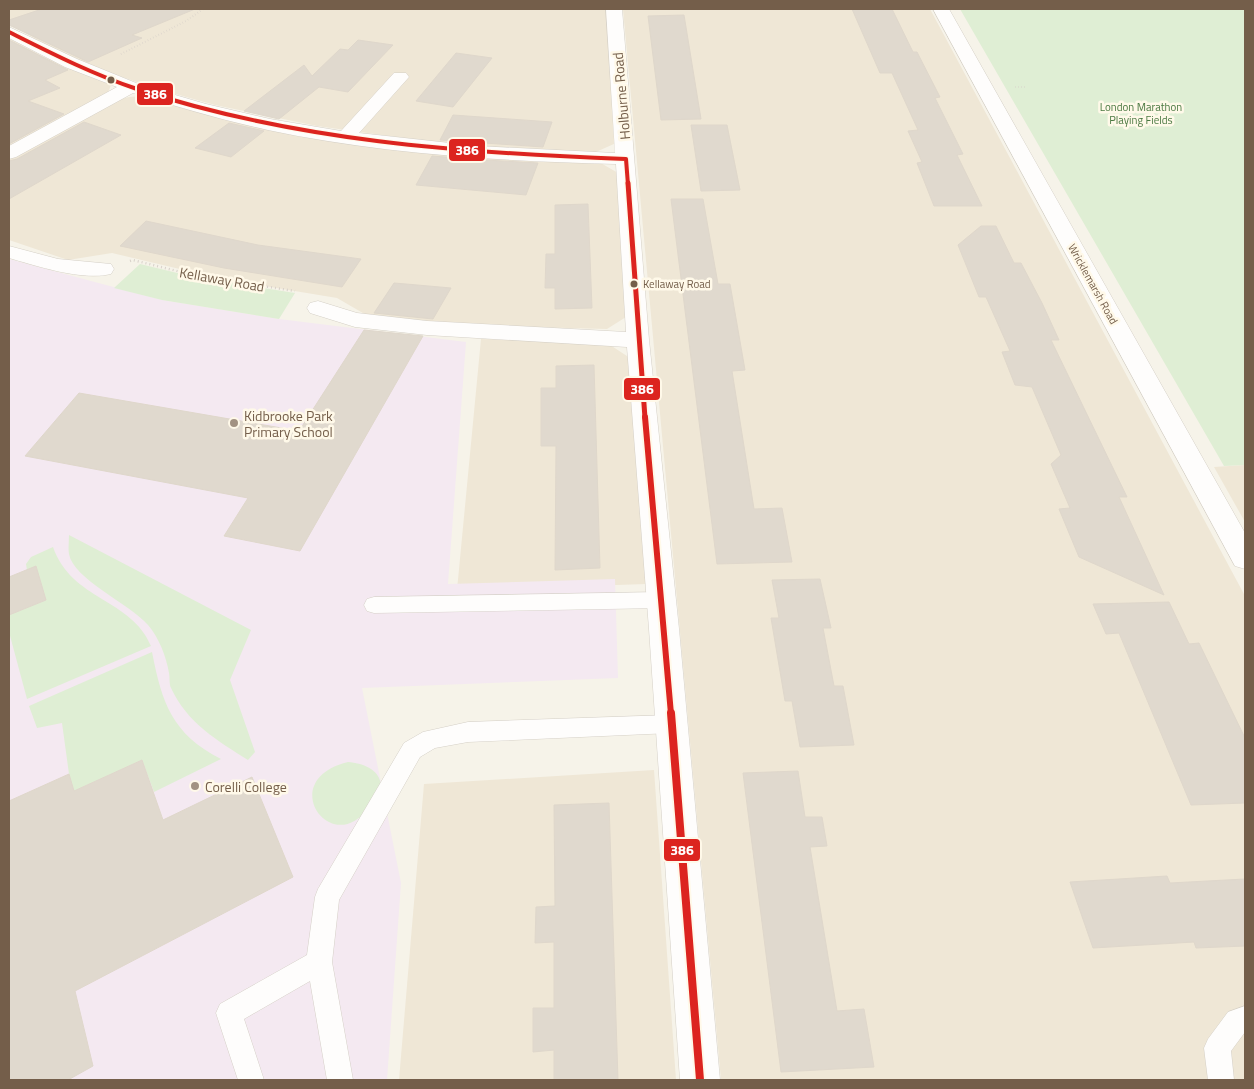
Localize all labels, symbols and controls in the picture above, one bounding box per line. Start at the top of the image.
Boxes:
street label: Holburne Road [607,51,635,141]
unlabelled marker [106,75,116,85]
line badge: 386 [136,82,174,106]
text: 386 [143,83,167,104]
park label: London Marathon Playing Fields [1100,99,1182,128]
line badge: 386 [448,138,486,162]
text: 386 [455,139,479,160]
street label: Wricklemarsh Road [1064,241,1122,327]
street label: Kellaway Road [178,261,266,297]
place label: Kellaway Road [643,276,711,292]
marker: Kellaway Road [629,279,639,289]
line badge: 386 [623,377,661,401]
text: 386 [630,378,654,399]
place label: Kidbrooke Park Primary School [244,405,333,442]
marker: Kidbrooke Park Primary School [228,417,240,429]
place label: Corelli College [205,776,287,797]
marker: Corelli College [189,780,201,792]
line badge: 386 [663,838,701,862]
text: 386 [670,839,694,860]

